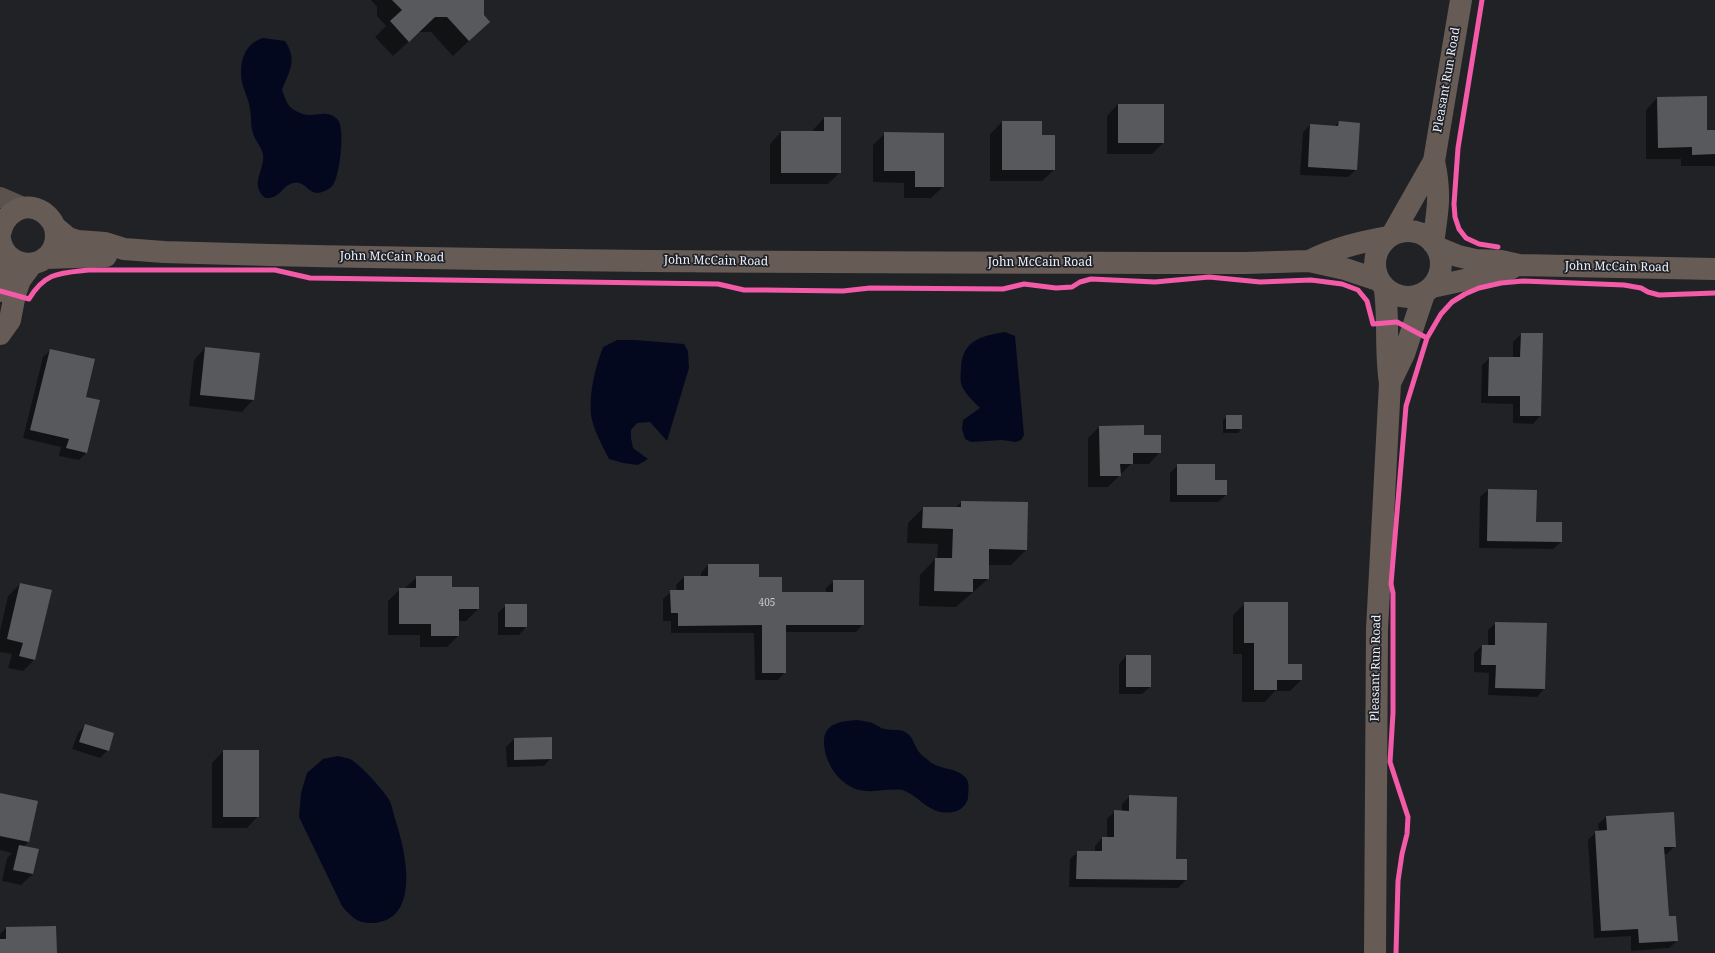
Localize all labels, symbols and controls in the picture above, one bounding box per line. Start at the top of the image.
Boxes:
street label: Pleasant Run Road [1431,26,1463,134]
street label: John McCain Road [340,249,444,265]
street label: John McCain Road [664,253,768,269]
street label: John McCain Road [988,256,1092,270]
street label: John McCain Road [1565,259,1669,275]
house number: 405 [759,597,775,609]
street label: Pleasant Run Road [1368,615,1384,721]

